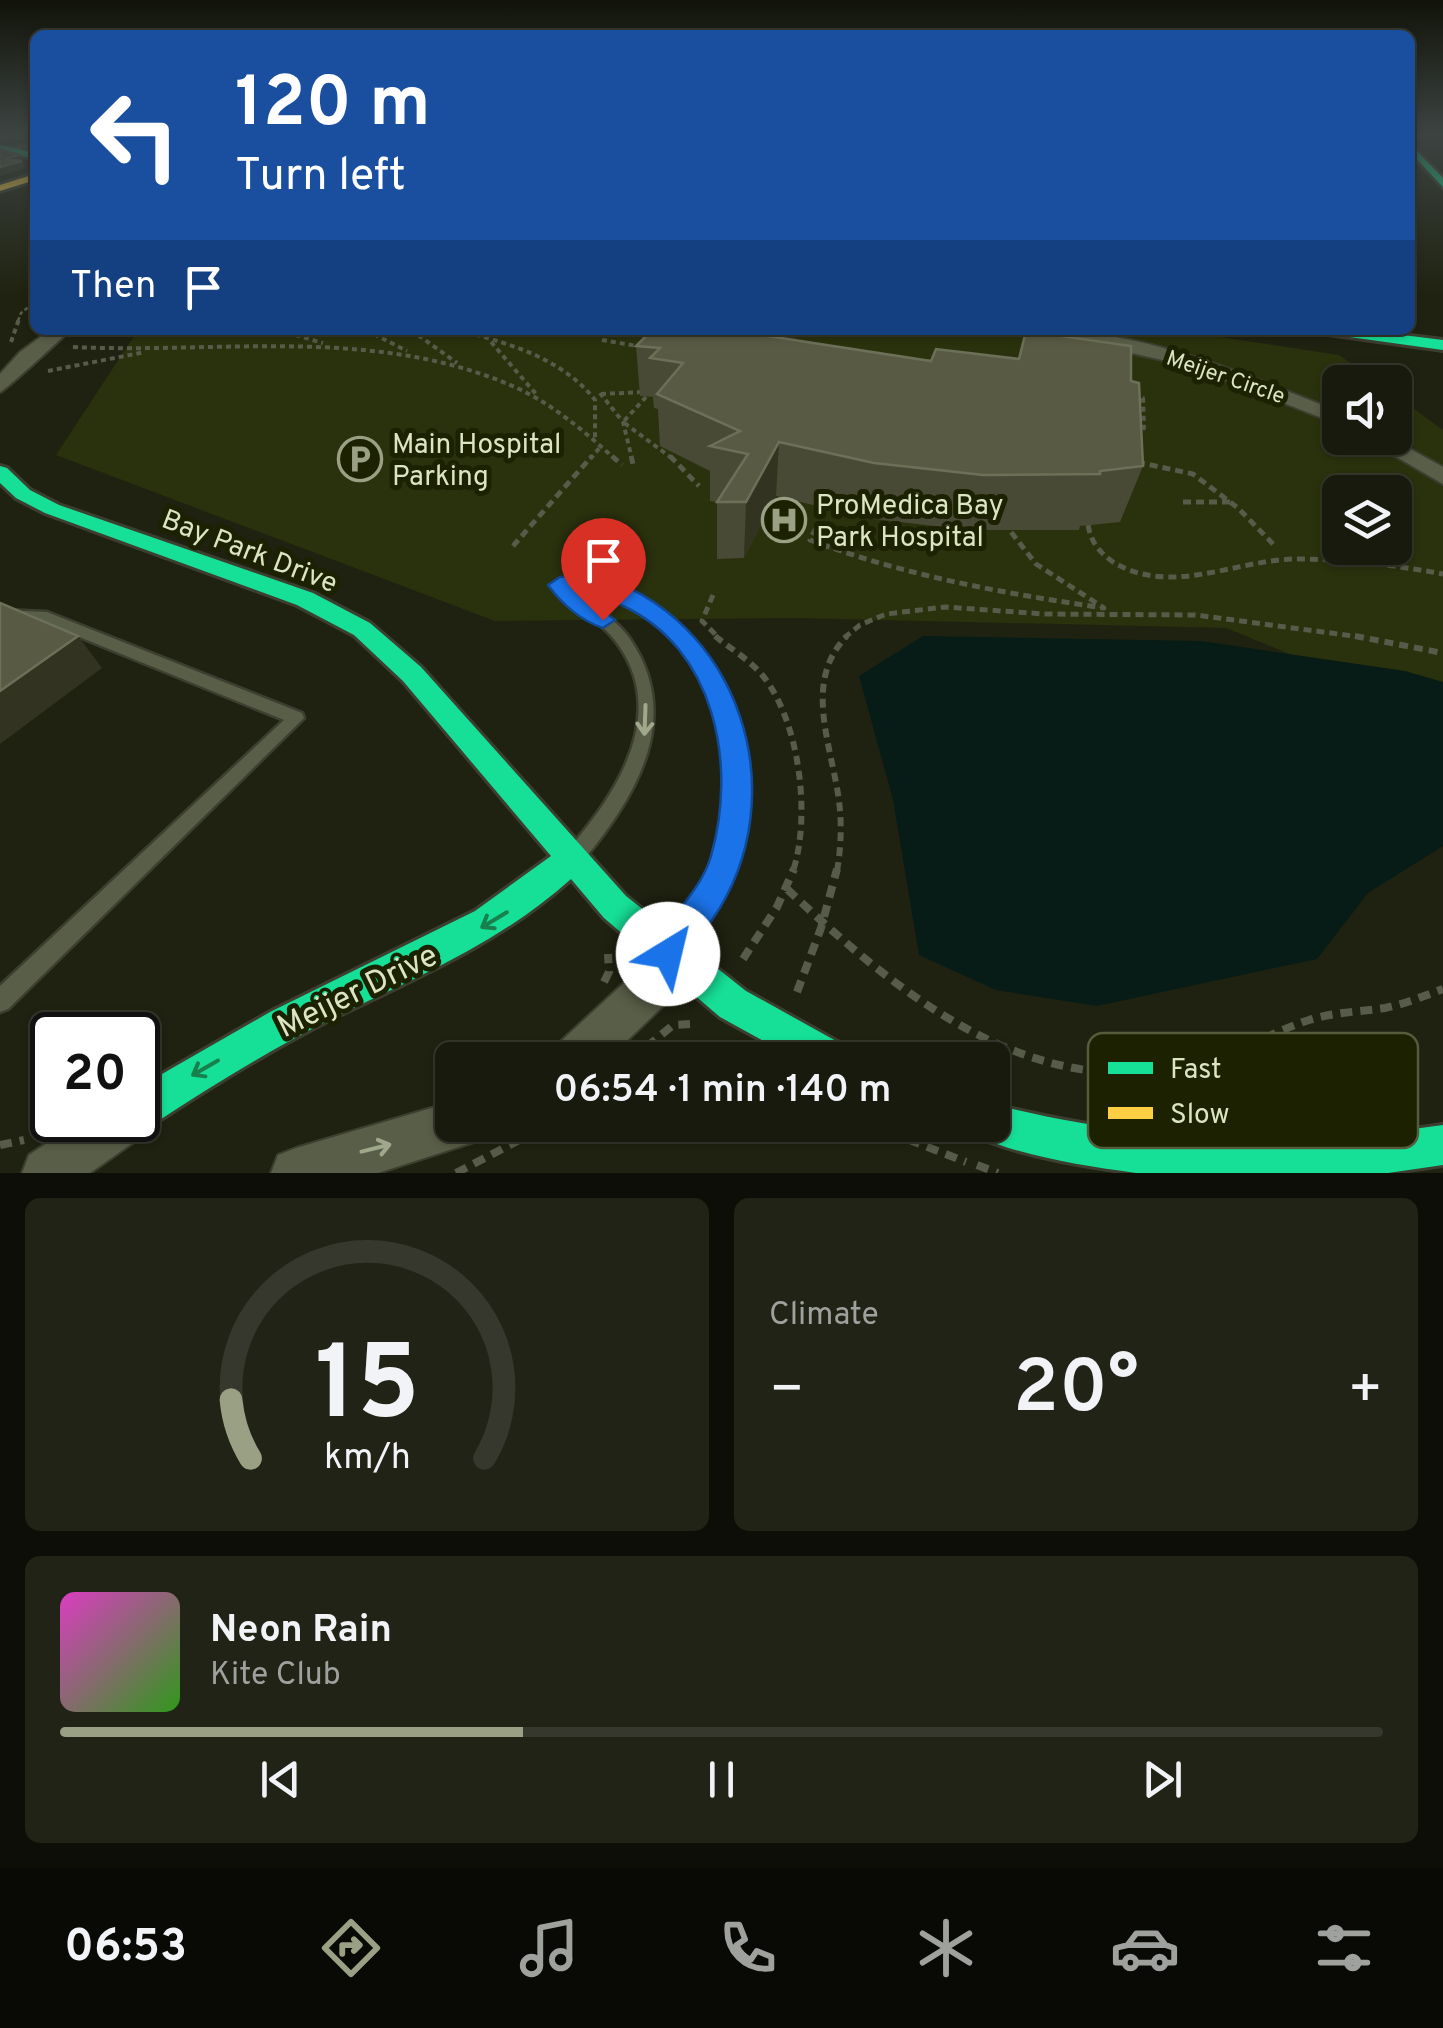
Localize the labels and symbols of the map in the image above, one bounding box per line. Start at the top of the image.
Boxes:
street label: Meijer Circle [1162,345,1288,411]
place label: Main Hospital Parking [392,428,561,496]
parking icon: Main Hospital Parking [337,436,383,482]
place label: ProMedica Bay Park Hospital [816,489,1004,557]
hospital icon: ProMedica Bay Park Hospital [761,497,807,543]
street label: Bay Park Drive [156,503,342,603]
pin [561,518,646,621]
one-way arrow [635,703,654,735]
position arrow [616,902,720,1006]
one-way arrow [480,910,509,930]
street label: Meijer Drive [272,937,445,1049]
speed limit sign: 20 [30,1012,160,1142]
legend [1088,1033,1418,1148]
text: Fast [1170,1053,1222,1089]
one-way arrow [191,1059,220,1079]
text: Slow [1170,1098,1229,1134]
one-way arrow [360,1138,391,1157]

